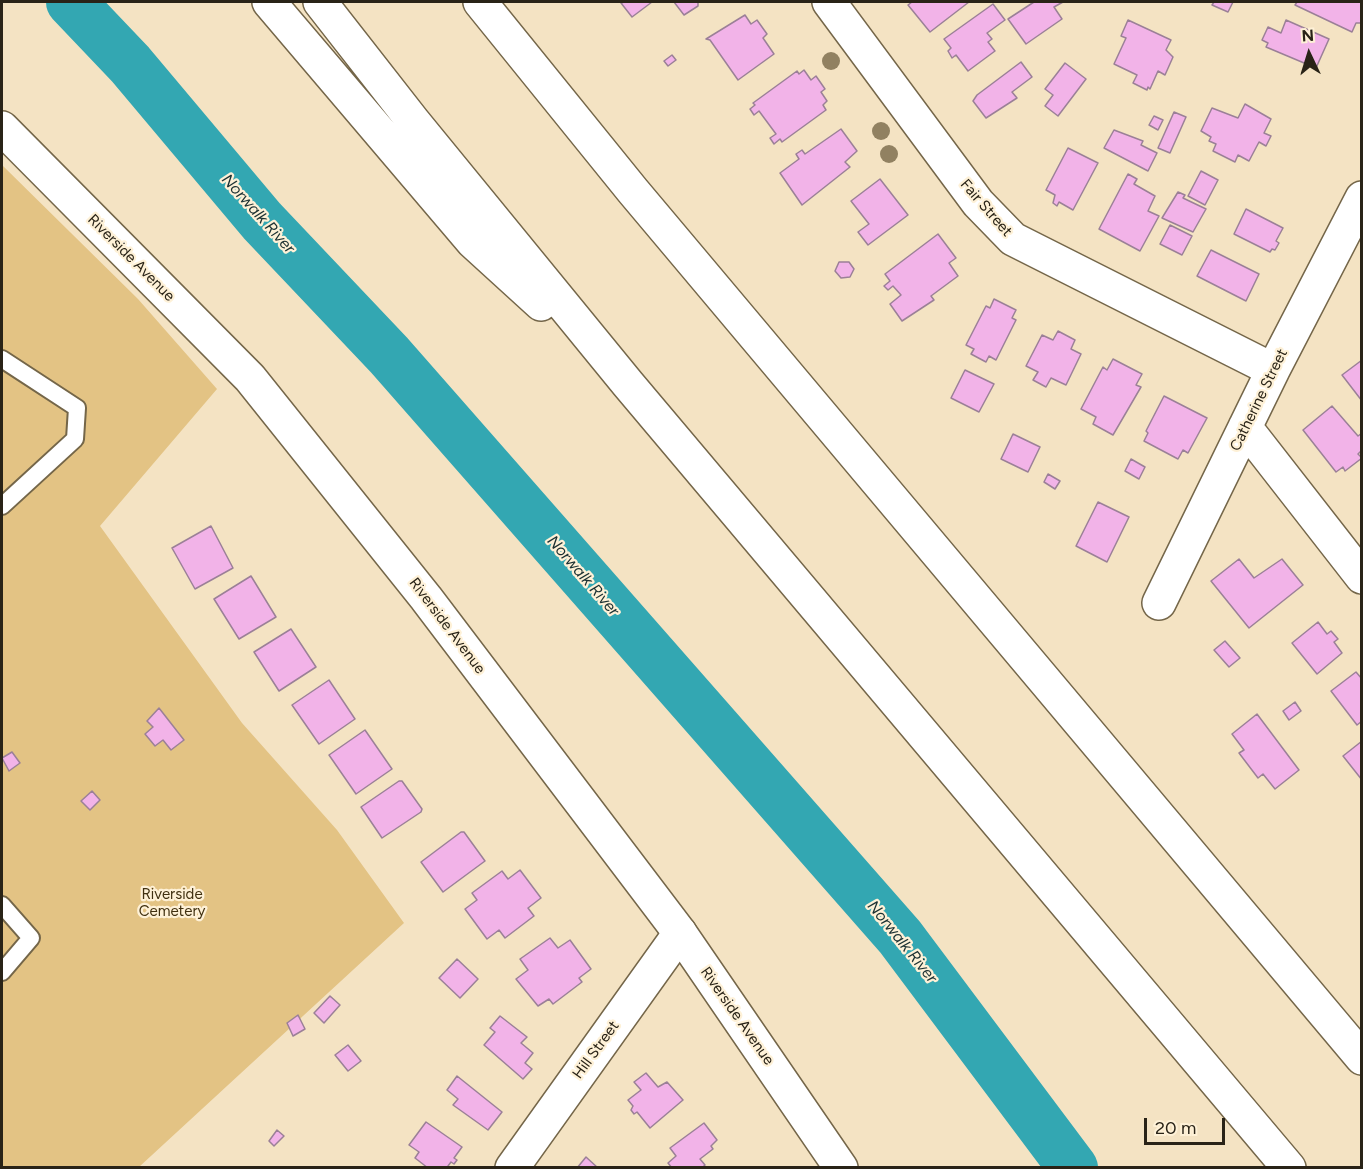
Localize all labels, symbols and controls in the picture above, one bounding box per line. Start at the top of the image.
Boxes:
north arrow [1279,24,1339,84]
text: N [1301,26,1315,45]
water label: Norwalk River [217,170,299,258]
street label: Fair Street [956,176,1016,240]
street label: Riverside Avenue [84,211,178,305]
street label: Catherine Street [1226,346,1292,454]
water label: Norwalk River [543,532,623,620]
street label: Riverside Avenue [405,574,489,678]
park label: Riverside Cemetery [139,886,205,921]
water label: Norwalk River [863,897,941,987]
street label: Riverside Avenue [696,963,778,1069]
street label: Hill Street [569,1018,623,1082]
scale bar [1147,1106,1228,1144]
text: 20 m [1155,1117,1196,1139]

